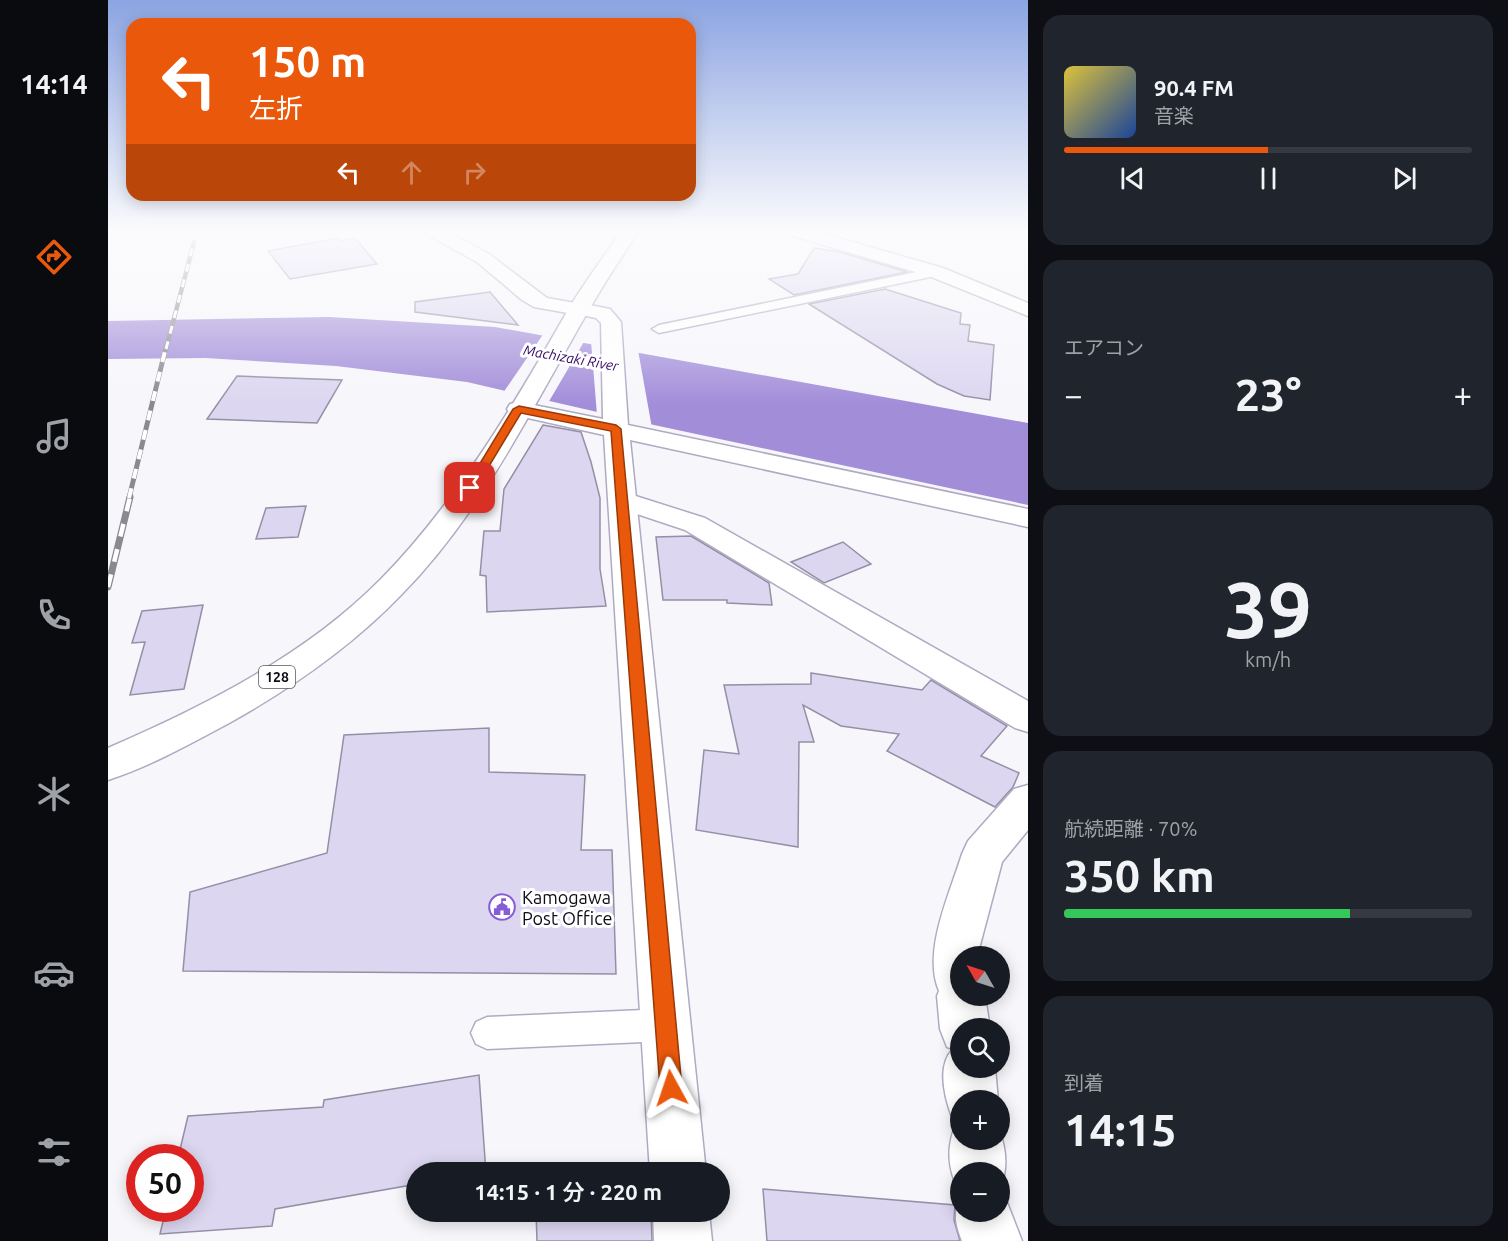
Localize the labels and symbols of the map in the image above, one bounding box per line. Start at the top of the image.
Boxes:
water label: Machizaki River [522,342,620,374]
pin [444,462,495,513]
road number: 128 [259,666,295,688]
place label: Kamogawa Post Office [522,887,612,928]
public building icon: Kamogawa Post Office [487,892,517,922]
north arrow [950,946,1010,1006]
position arrow [639,1056,703,1120]
speed limit sign: 50 [126,1144,204,1222]

